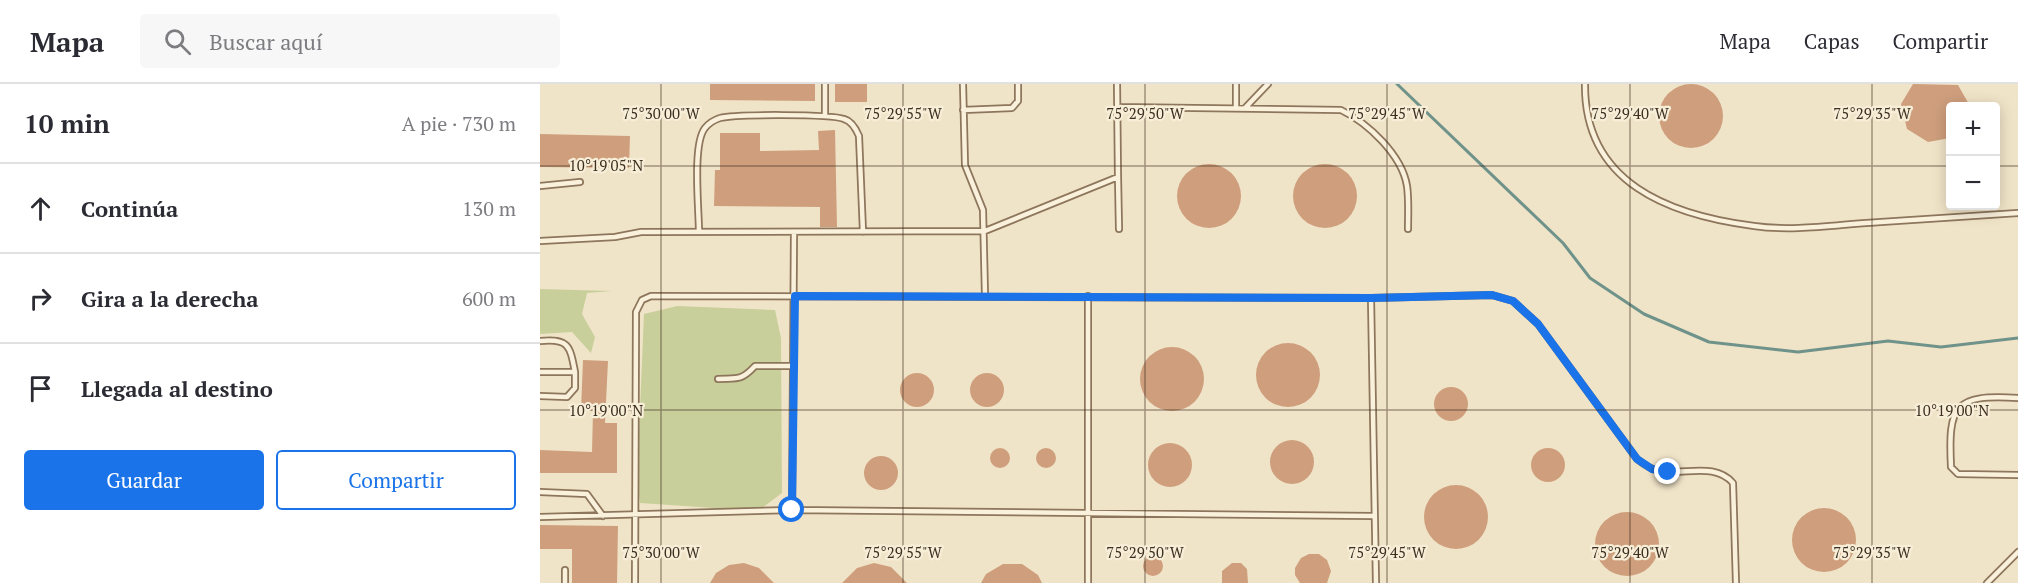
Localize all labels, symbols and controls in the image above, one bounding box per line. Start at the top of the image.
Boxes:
search box [140,14,560,68]
text: Mapa [30,23,104,60]
icon: search [161,25,194,58]
text: Buscar aquí [209,27,323,56]
text: Mapa [1719,27,1771,55]
text: Capas [1804,27,1860,55]
text: Compartir [1893,27,1988,55]
map controls [1946,102,2000,210]
button: + [1946,102,2000,156]
text: 75°30'00"W [622,103,701,123]
text: 75°29'55"W [864,103,943,123]
text: 75°29'50"W [1106,103,1185,123]
text: 75°29'45"W [1348,103,1427,123]
text: 75°29'40"W [1591,103,1670,123]
text: 75°29'35"W [1833,103,1912,123]
text: 10 min [24,106,110,140]
text: A pie · 730 m [402,110,516,137]
text: 10°19'05"N [569,155,643,175]
button: − [1946,156,2000,210]
icon: ahead [24,192,57,225]
text: Continúa [81,194,178,223]
text: 130 m [462,195,516,222]
icon: right [24,282,57,315]
text: Gira a la derecha [81,284,259,313]
text: 600 m [462,285,516,312]
icon: arrive [24,372,57,405]
text: Llegada al destino [81,374,273,403]
text: 10°19'00"N [569,400,643,420]
text: 10°19'00"N [1915,400,1989,420]
button: Guardar [24,450,264,510]
button: Compartir [276,450,516,510]
route end [1654,458,1680,484]
route start [778,496,804,522]
text: 75°30'00"W [622,542,701,562]
text: 75°29'55"W [864,542,943,562]
text: 75°29'50"W [1106,542,1185,562]
text: 75°29'45"W [1348,542,1427,562]
text: 75°29'40"W [1591,542,1670,562]
text: 75°29'35"W [1833,542,1912,562]

